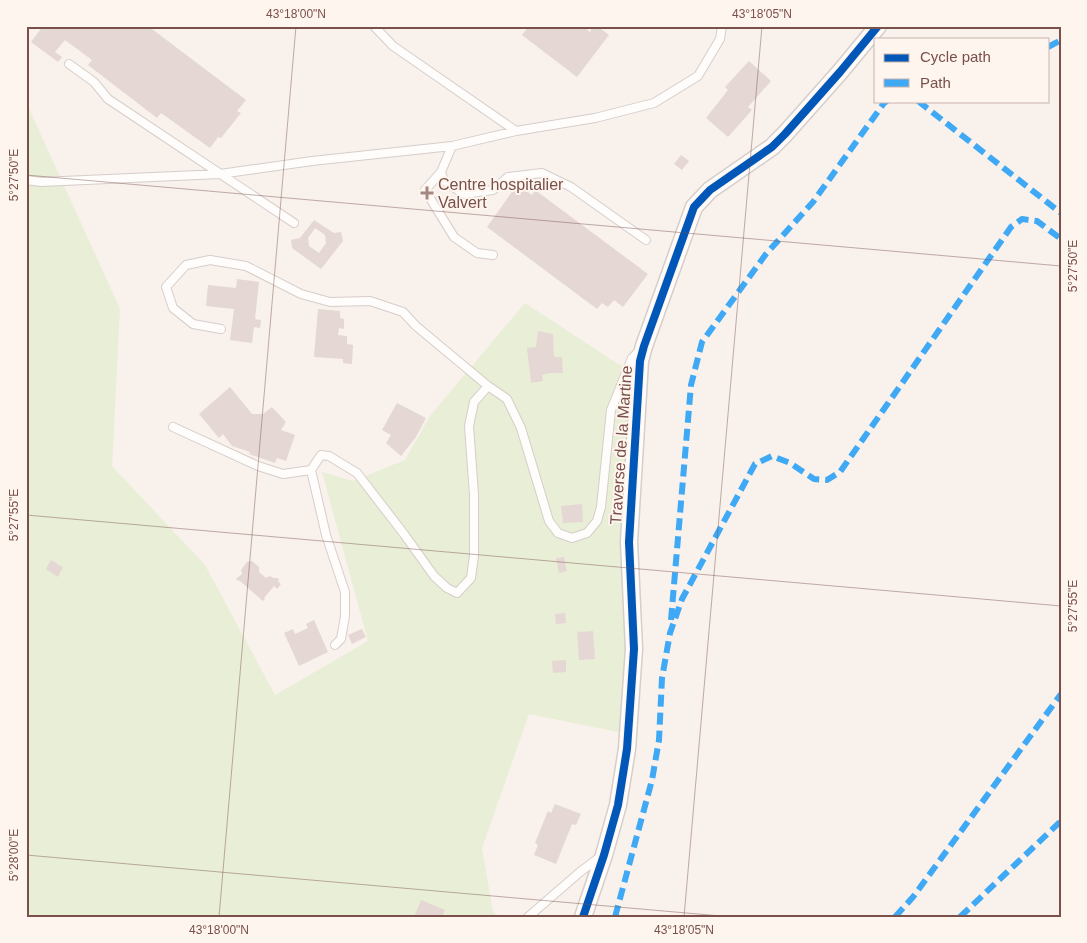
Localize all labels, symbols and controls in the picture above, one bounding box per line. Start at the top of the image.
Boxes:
text: 43°18'00"N [266,7,326,21]
text: 43°18'05"N [732,7,792,21]
legend [874,38,1050,102]
text: Cycle path [920,48,991,65]
text: Path [920,74,951,91]
text: 5°27'50"E [7,149,21,201]
place label: Centre hospitalier Valvert [438,176,564,211]
marker: Centre hospitalier Valvert [420,186,434,200]
text: 5°27'50"E [1066,240,1080,292]
street label: Traverse de la Martine [607,365,635,525]
text: 5°27'55"E [7,489,21,541]
text: 5°27'55"E [1066,580,1080,632]
text: 5°28'00"E [7,829,21,881]
text: 43°18'00"N [189,923,249,937]
text: 43°18'05"N [654,923,714,937]

